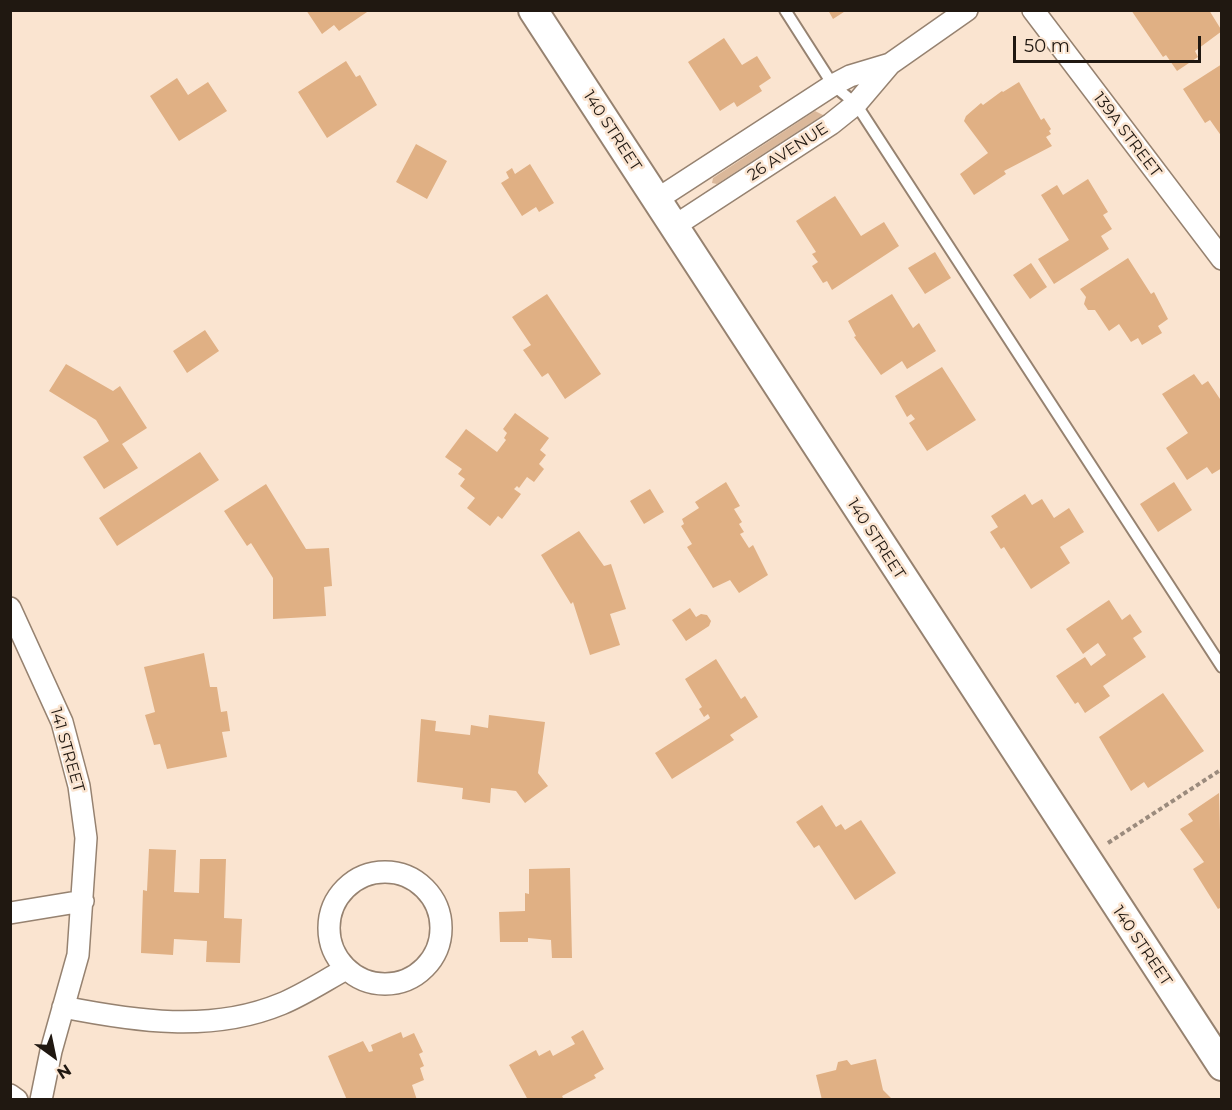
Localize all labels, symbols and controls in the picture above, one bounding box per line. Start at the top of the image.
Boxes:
scale bar [1016,24,1204,62]
text: 50 m [1024,35,1070,57]
street label: 140 STREET [579,87,645,175]
street label: 139A STREET [1089,89,1165,181]
street label: 26 AVENUE [744,119,832,185]
street label: 140 STREET [843,495,909,583]
street label: 141 STREET [46,706,88,794]
street label: 140 STREET [1108,902,1176,990]
north arrow [24,1026,84,1086]
text: N [53,1060,75,1083]

